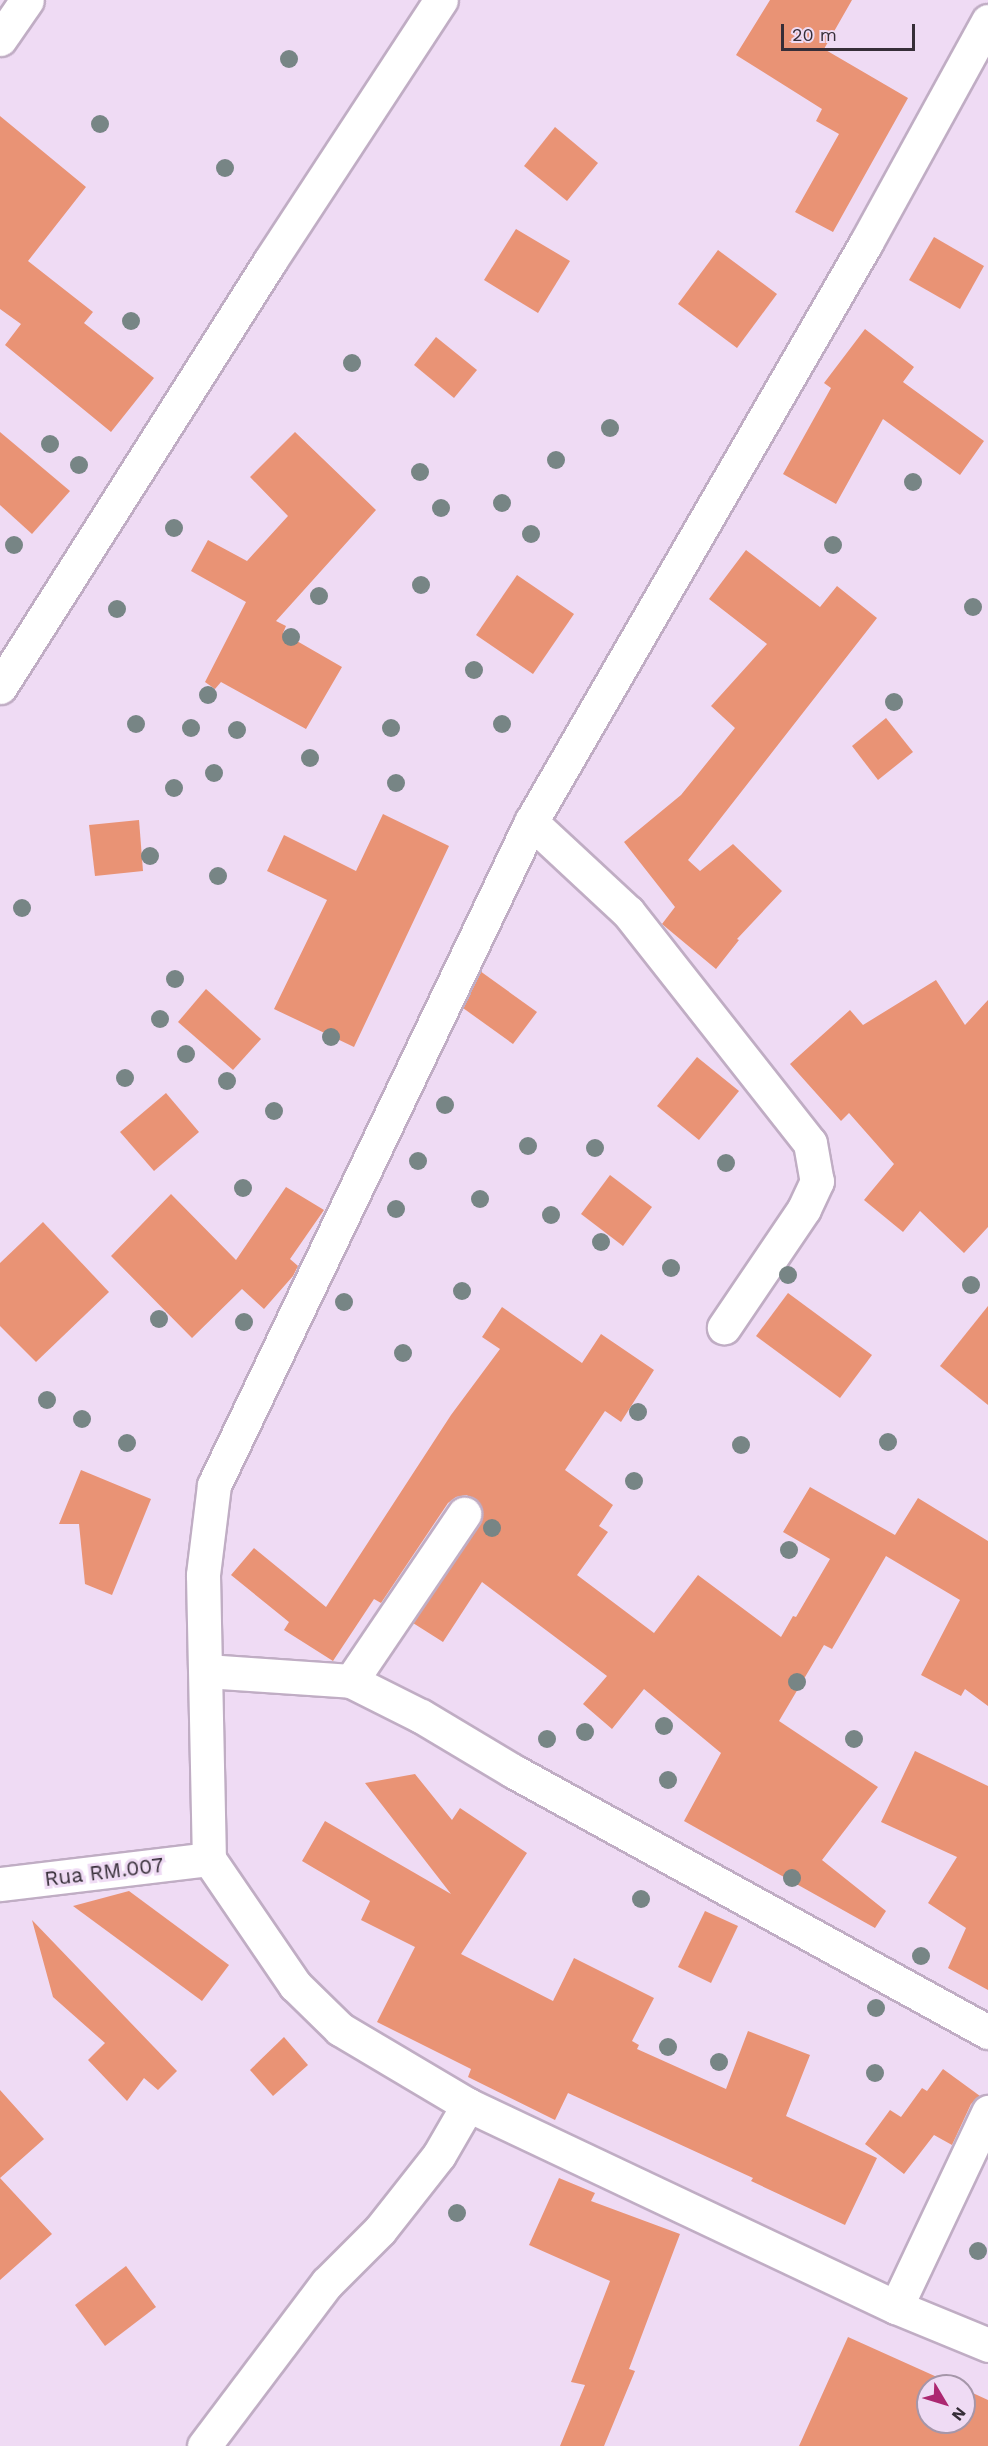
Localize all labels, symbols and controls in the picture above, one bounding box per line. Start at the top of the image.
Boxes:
scale bar [784,12,918,50]
text: 20 m [792,24,837,45]
street label: Rua RM.007 [43,1852,165,1892]
north arrow [916,2374,976,2434]
text: N [948,2404,970,2425]

